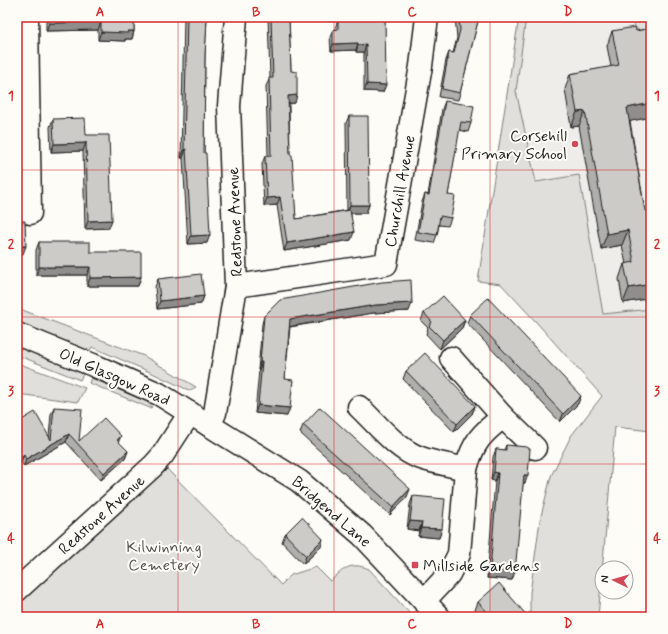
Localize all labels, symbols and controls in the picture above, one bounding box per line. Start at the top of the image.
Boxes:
text: A [96,4,104,21]
text: B [252,4,261,21]
text: C [407,4,417,21]
text: D [564,4,573,21]
text: 1 [8,88,14,105]
text: 1 [654,88,660,105]
place label: Corsehill Primary School [461,126,567,165]
street label: Churchill Avenue [380,134,421,249]
marker: Corsehill Primary School [570,139,580,149]
street label: Redstone Avenue [223,166,248,277]
text: 2 [8,236,15,253]
text: 2 [654,236,661,253]
street label: Old Glasgow Road [55,343,173,412]
text: 3 [8,383,14,400]
text: 3 [654,383,660,400]
street label: Redstone Avenue [54,470,150,560]
street label: Bridgend Lane [287,472,375,552]
text: 4 [7,531,15,548]
text: 4 [653,531,661,548]
park label: Kilwinning Cemetery [126,537,202,576]
place label: Millside Gardens [423,556,540,577]
marker: Millside Gardens [410,560,420,570]
north arrow [594,560,634,600]
text: N [598,575,612,583]
text: A [96,616,104,633]
text: B [252,616,261,633]
text: C [407,616,417,633]
text: D [564,616,573,633]

